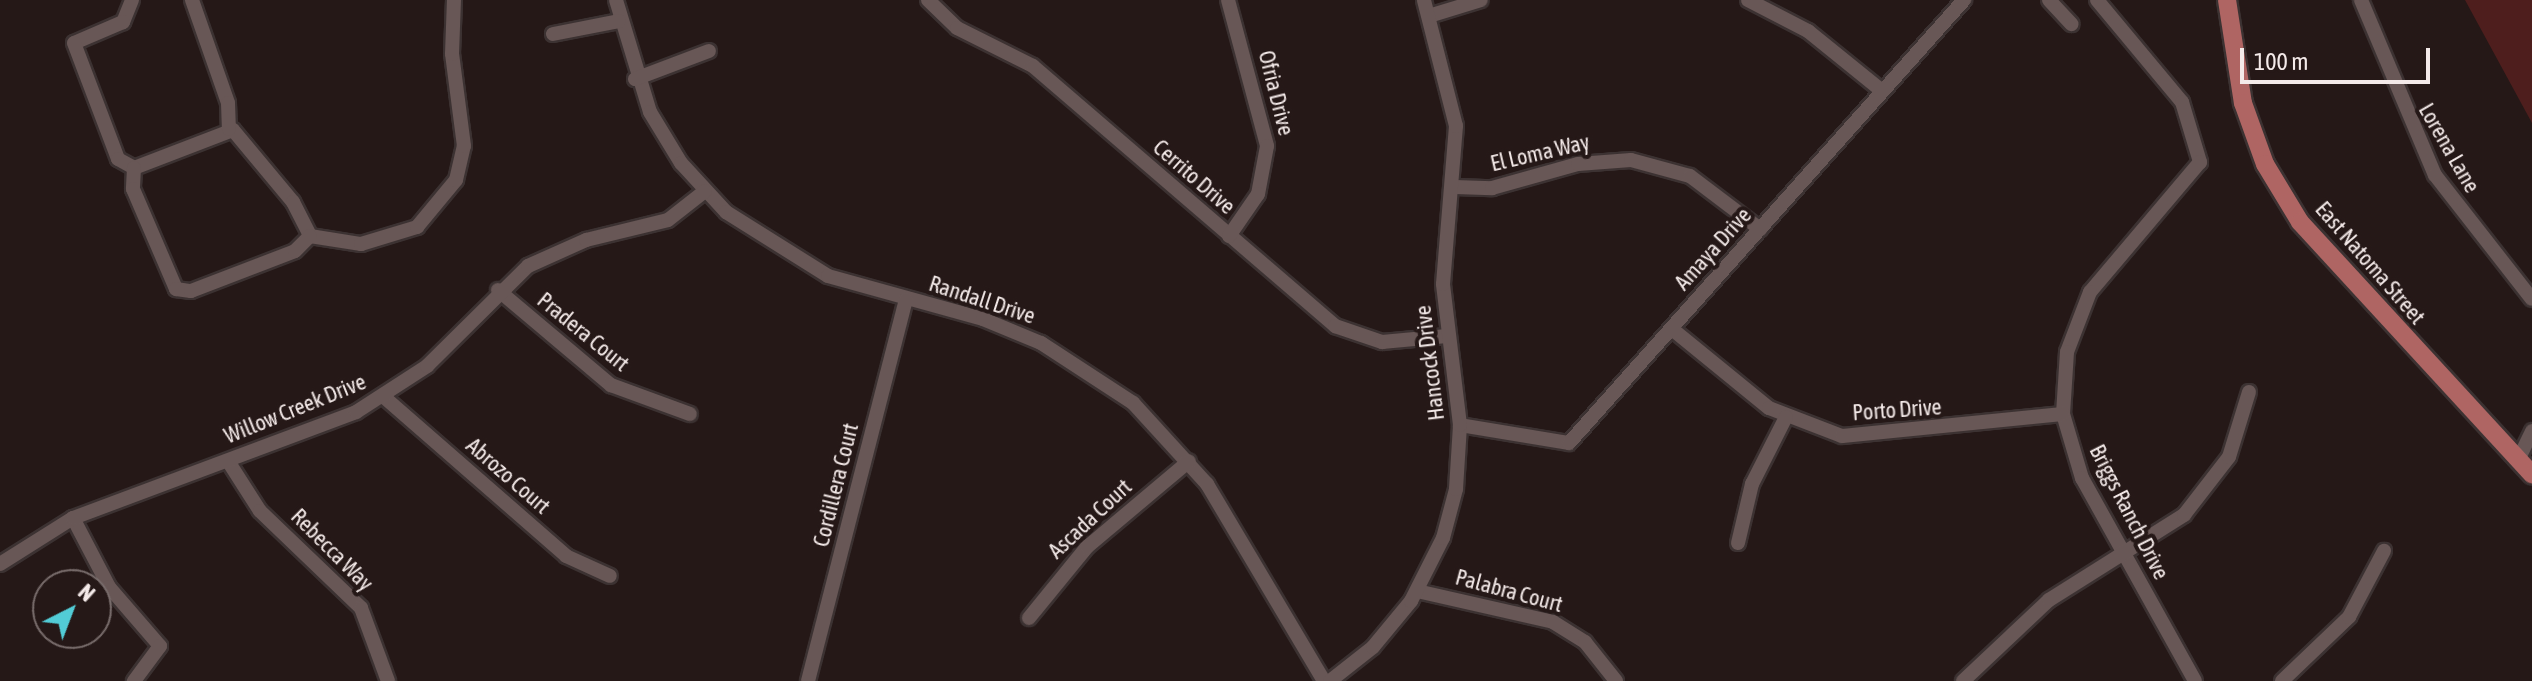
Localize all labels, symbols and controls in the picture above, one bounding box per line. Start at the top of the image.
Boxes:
scale bar [2244,32,2434,82]
street label: Ofria Drive [1253,48,1299,138]
text: 100 m [2254,48,2308,75]
street label: Lorena Lane [2413,99,2485,197]
street label: El Loma Way [1488,129,1592,177]
street label: Cerrito Drive [1148,134,1240,220]
street label: East Natoma Street [2310,196,2430,330]
street label: Amaya Drive [1669,202,1757,296]
street label: Randall Drive [926,270,1038,330]
street label: Pradera Court [532,287,634,377]
street label: Hancock Drive [1410,304,1450,422]
street label: Willow Creek Drive [220,369,370,449]
street label: Porto Drive [1852,394,1942,426]
street label: Cordillera Court [808,420,864,550]
street label: Abrozo Court [461,432,555,520]
street label: Briggs Ranch Drive [2084,440,2174,584]
street label: Ascada Court [1043,474,1137,564]
street label: Rebecca Way [285,503,379,597]
street label: Palabra Court [1453,564,1565,618]
north arrow [32,569,112,649]
text: N [73,579,100,607]

